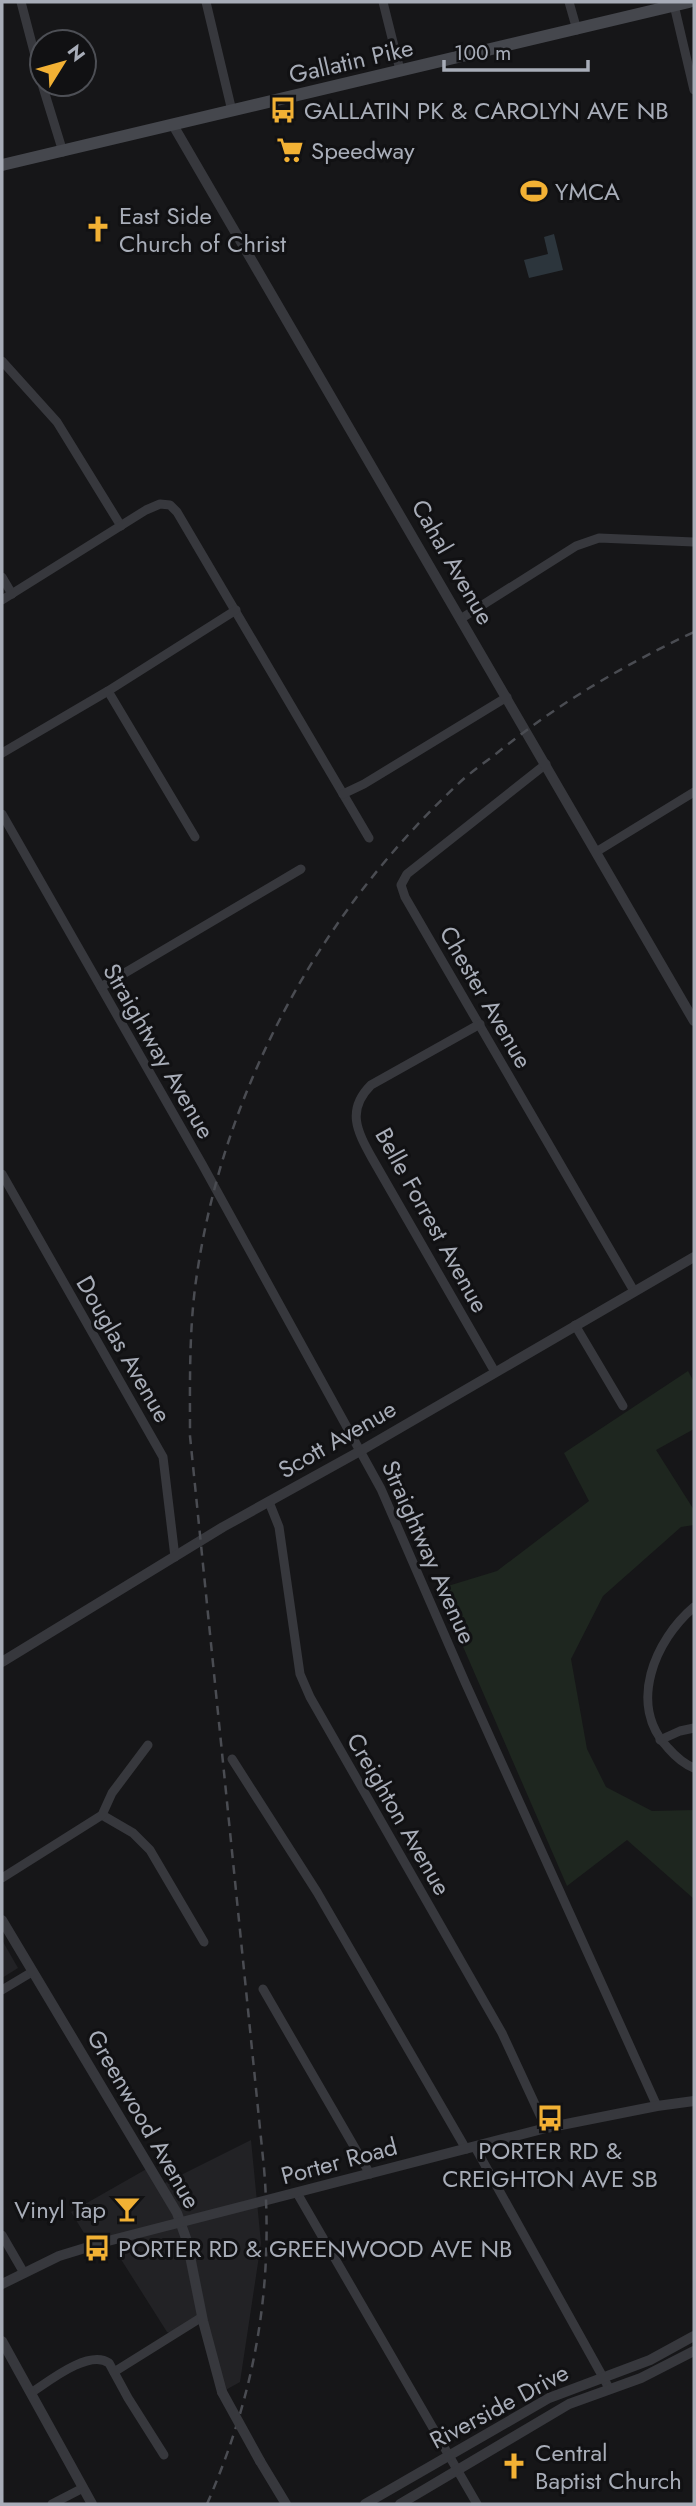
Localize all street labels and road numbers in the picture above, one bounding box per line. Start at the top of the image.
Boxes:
street label: Gallatin Pike [285,30,417,92]
street label: Cahal Avenue [403,493,503,631]
street label: Chester Avenue [431,919,541,1075]
street label: Straightway Avenue [95,957,223,1145]
street label: Belle Forrest Avenue [367,1121,497,1319]
street label: Douglas Avenue [68,1269,180,1429]
street label: Scott Avenue [271,1391,403,1487]
street label: Straightway Avenue [373,1455,485,1649]
street label: Creighton Avenue [338,1726,460,1902]
street label: Greenwood Avenue [78,2023,210,2215]
street label: Porter Road [277,2129,401,2193]
street label: Riverside Drive [423,2355,575,2457]

